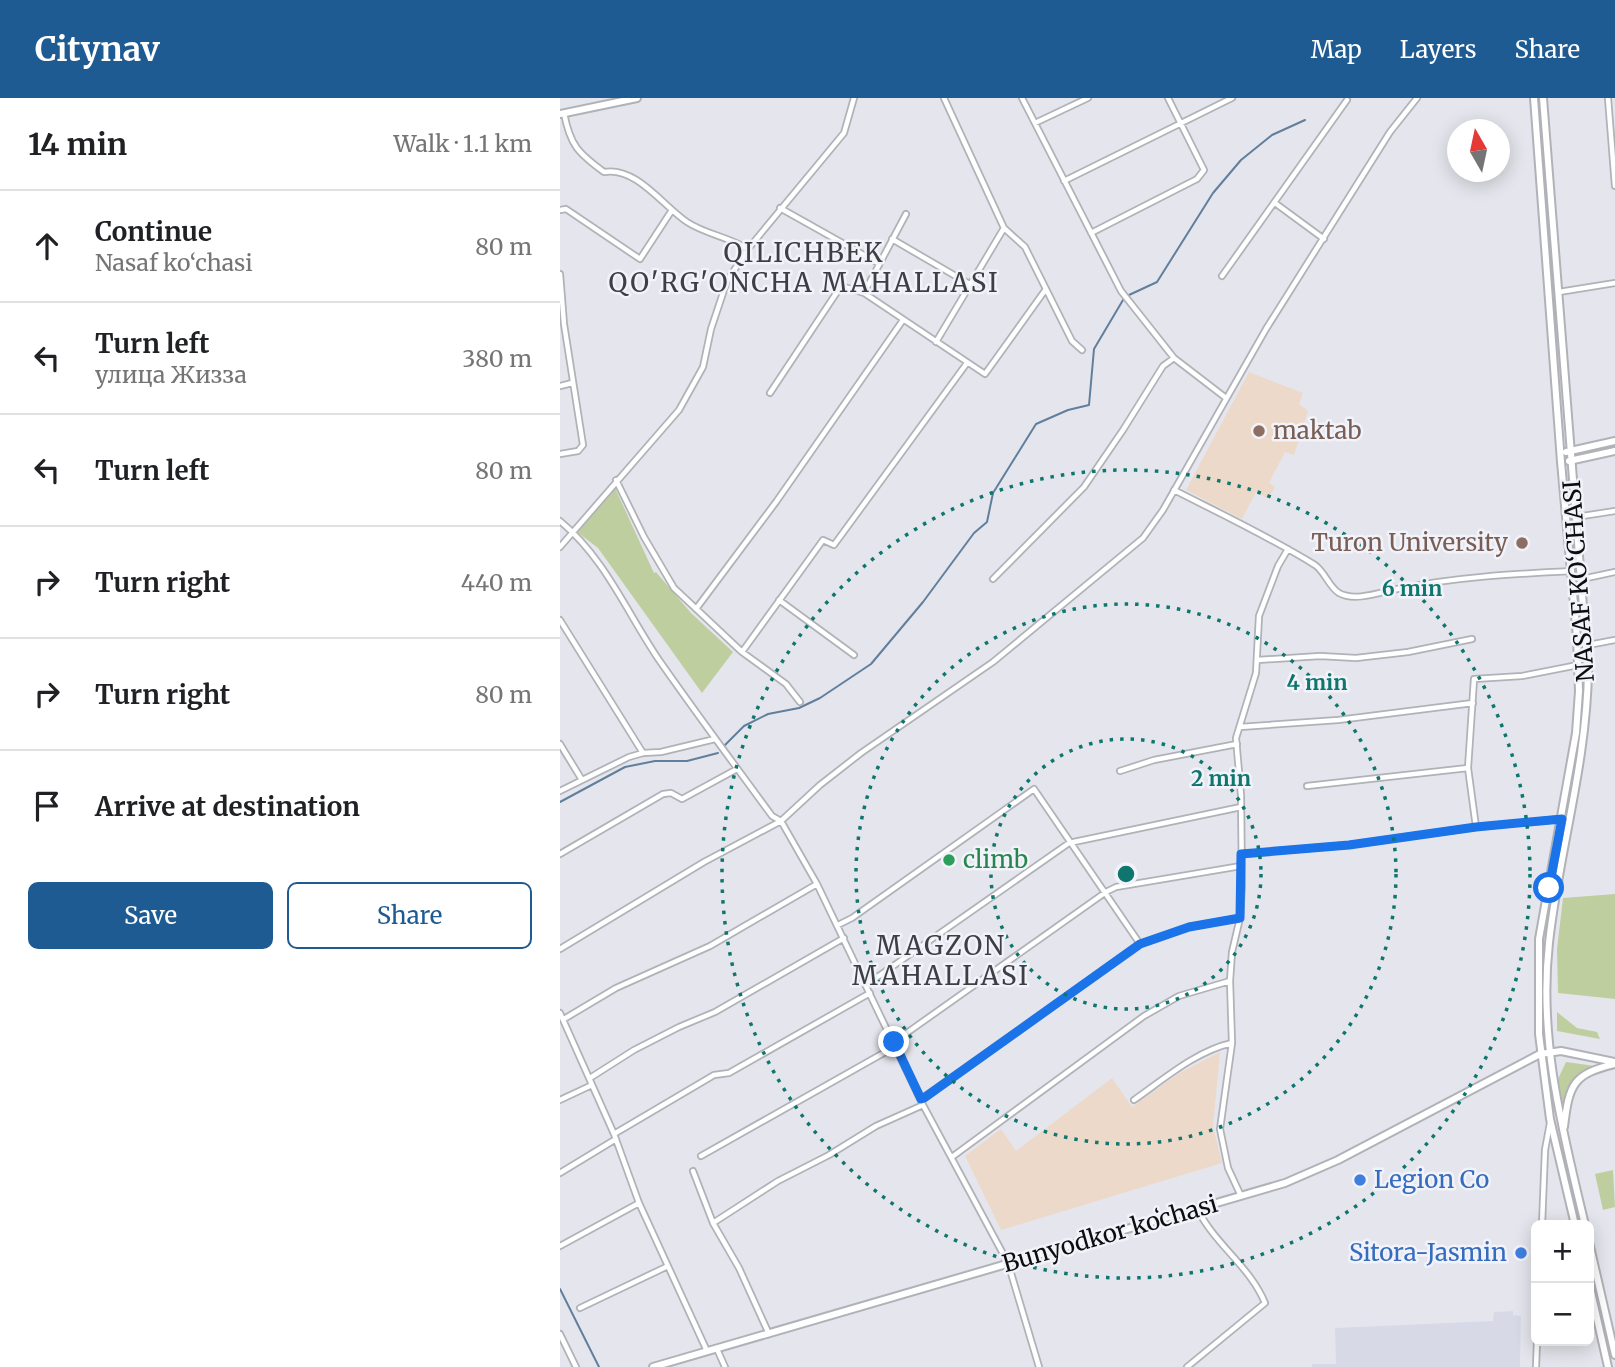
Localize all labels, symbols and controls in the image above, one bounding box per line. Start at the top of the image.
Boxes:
text: Citynav [35,29,160,70]
text: Map [1311,34,1362,65]
text: Layers [1400,34,1476,65]
text: Share [1514,34,1580,65]
north arrow [1447,119,1510,182]
text: 14 min [28,125,127,163]
text: Walk · 1.1 km [393,129,532,158]
text: Continue [95,215,212,248]
icon: ahead [28,227,66,265]
text: 80 m [475,232,532,261]
district label: QILICHBEK QO'RG'ONCHA MAHALLASI [608,236,1000,299]
text: Nasaf ko‘chasi [95,248,253,277]
text: Turn left [95,327,209,360]
icon: left [28,339,66,377]
text: 380 m [462,344,532,373]
text: улица Жизза [95,360,247,389]
place label: maktab [1273,415,1362,446]
marker: maktab [1251,423,1267,439]
icon: left [28,451,66,489]
text: Turn left [95,454,209,487]
text: 80 m [475,456,532,485]
street label: NASAF KO‘CHASI [1556,479,1601,683]
place label: Turon University [1311,527,1508,558]
marker: Turon University [1514,535,1530,551]
icon: right [28,563,66,601]
text: Turn right [95,566,230,599]
text: 440 m [461,568,532,597]
text: 6 min [1382,575,1442,602]
text: 4 min [1287,669,1347,696]
icon: right [28,675,66,713]
text: Turn right [95,678,230,711]
text: 80 m [475,680,532,709]
text: 2 min [1191,765,1251,792]
icon: arrive [28,787,66,825]
text: Arrive at destination [95,790,360,823]
place label: climb [963,844,1028,875]
marker: climb [941,852,957,868]
centre of rings [1114,862,1138,886]
route start [1533,872,1564,903]
button: Save [28,882,273,949]
button: Share [287,882,532,949]
district label: MAGZON MAHALLASI [852,929,1030,992]
route end [878,1026,909,1057]
place label: Legion Co [1374,1164,1489,1195]
marker: Legion Co [1352,1172,1368,1188]
street label: Bunyodkor koʻchasi [999,1188,1221,1279]
map controls [1531,1220,1594,1346]
button: + [1531,1220,1594,1283]
place label: Sitora-Jasmin [1349,1237,1507,1268]
marker: Sitora-Jasmin [1513,1245,1529,1261]
button: − [1531,1283,1594,1346]

